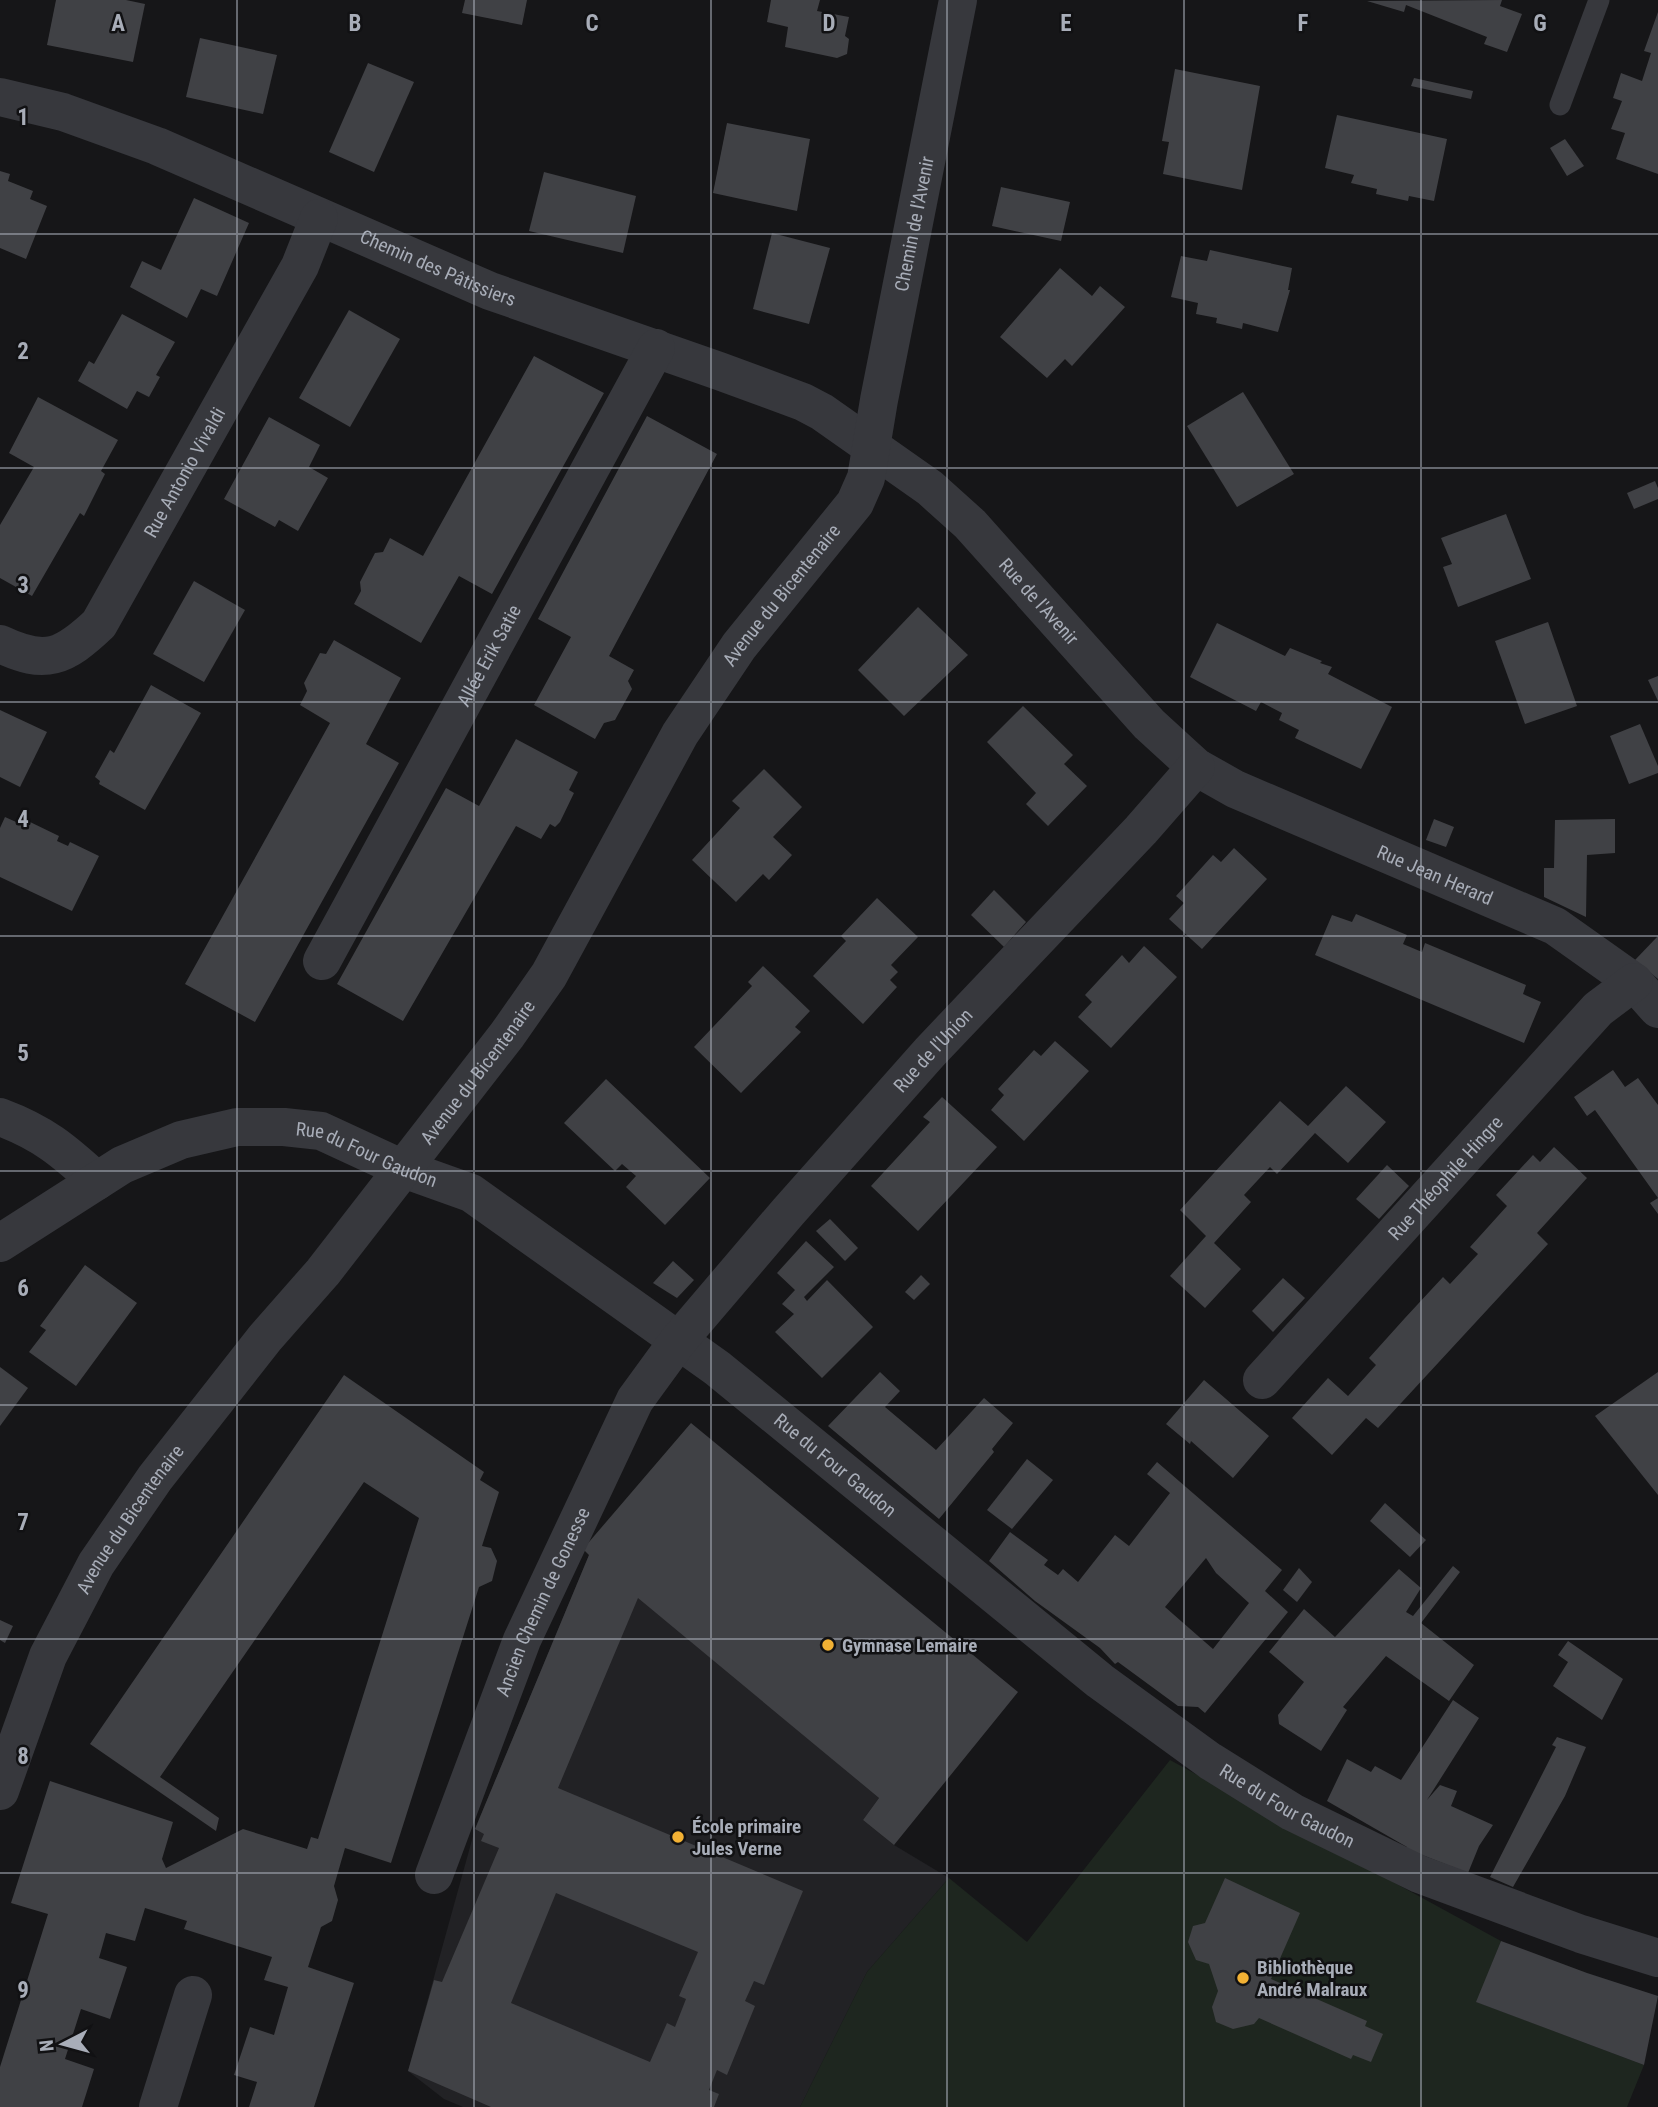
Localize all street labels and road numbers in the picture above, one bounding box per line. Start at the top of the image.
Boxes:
street label: Chemin de l'Avenir [890,154,939,293]
street label: Chemin des Pâtissiers [356,225,519,311]
street label: Rue Antonio Vivaldi [139,403,230,542]
street label: Avenue du Bicentenaire [718,519,845,671]
street label: Rue de l'Avenir [994,553,1084,650]
street label: Allée Erik Satie [452,601,526,710]
street label: Rue Jean Herard [1374,840,1496,910]
street label: Avenue du Bicentenaire [416,995,540,1149]
street label: Rue de l'Union [889,1004,977,1097]
street label: Rue Théophile Hingre [1384,1111,1508,1245]
street label: Rue du Four Gaudon [295,1117,440,1192]
street label: Rue du Four Gaudon [769,1409,901,1522]
street label: Avenue du Bicentenaire [72,1440,189,1598]
street label: Ancien Chemin de Gonesse [491,1504,595,1700]
street label: Rue du Four Gaudon [1215,1759,1358,1853]

